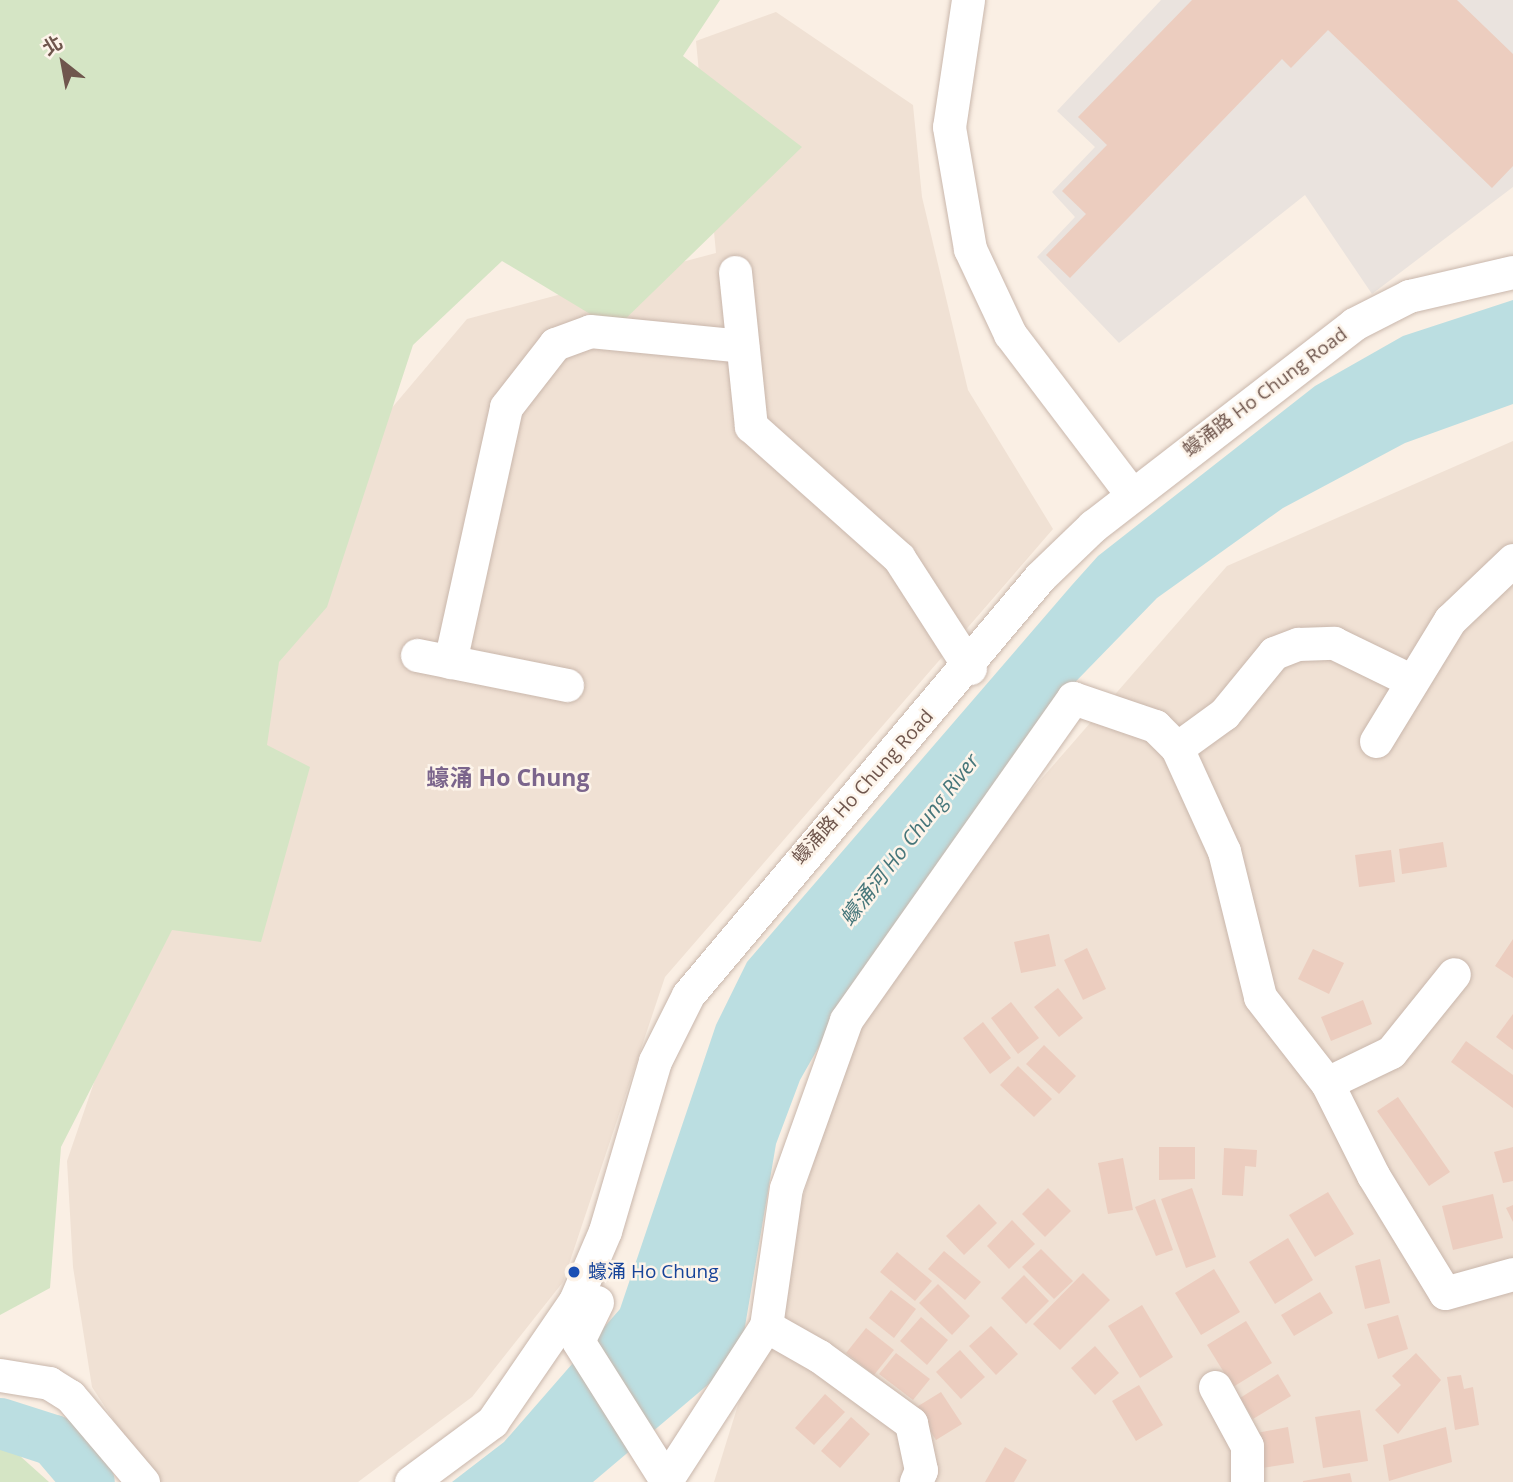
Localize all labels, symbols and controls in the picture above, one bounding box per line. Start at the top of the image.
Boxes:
north arrow [28,28,98,98]
text: 北 [37,29,67,61]
street label: 蠔涌路 Ho Chung Road [1178,323,1352,461]
street label: 蠔涌路 Ho Chung Road [788,705,938,869]
water label: 蠔涌河 Ho Chung River [834,748,984,930]
district label: 蠔涌 Ho Chung [427,763,589,791]
place label: 蠔涌 Ho Chung [588,1261,719,1283]
marker: 蠔涌 Ho Chung [566,1264,582,1280]

